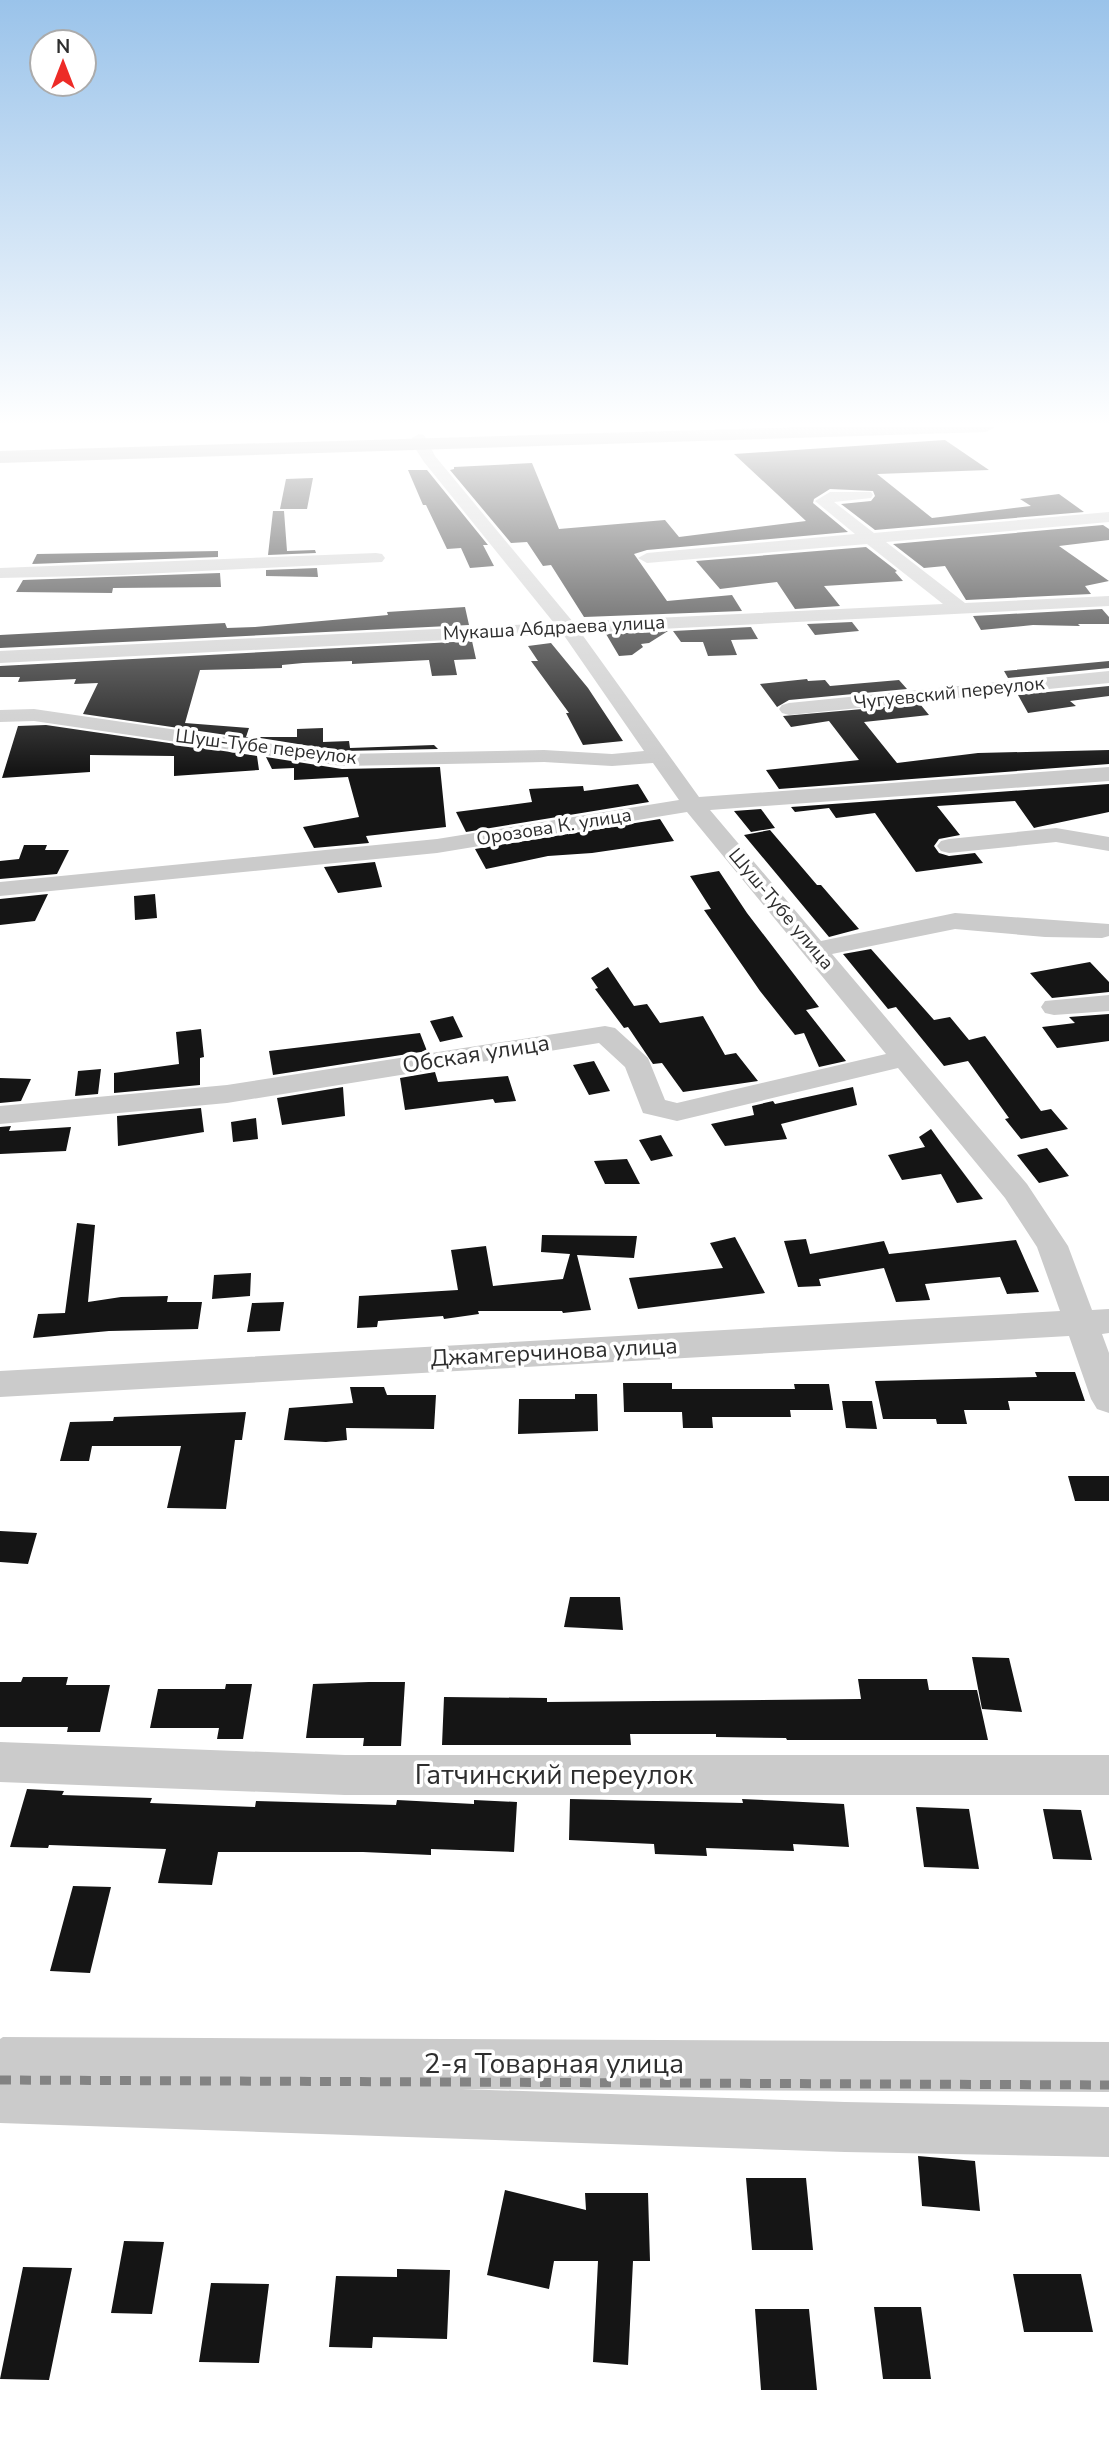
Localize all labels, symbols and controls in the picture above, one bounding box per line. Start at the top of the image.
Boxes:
north arrow [28,28,98,98]
text: N [56,34,70,60]
street label: Мукаша Абдраева улица [442,609,666,647]
street label: Чугуевский переулок [852,670,1046,716]
street label: Шуш-Тубе переулок [174,723,358,771]
street label: Орозова К. улица [474,802,634,852]
street label: Шуш-Тубе улица [722,843,840,975]
street label: Обская улица [400,1027,552,1081]
street label: Джамгерчинова улица [430,1330,678,1374]
street label: Гатчинский переулок [415,1756,694,1794]
street label: 2-я Товарная улица [424,2045,684,2083]

